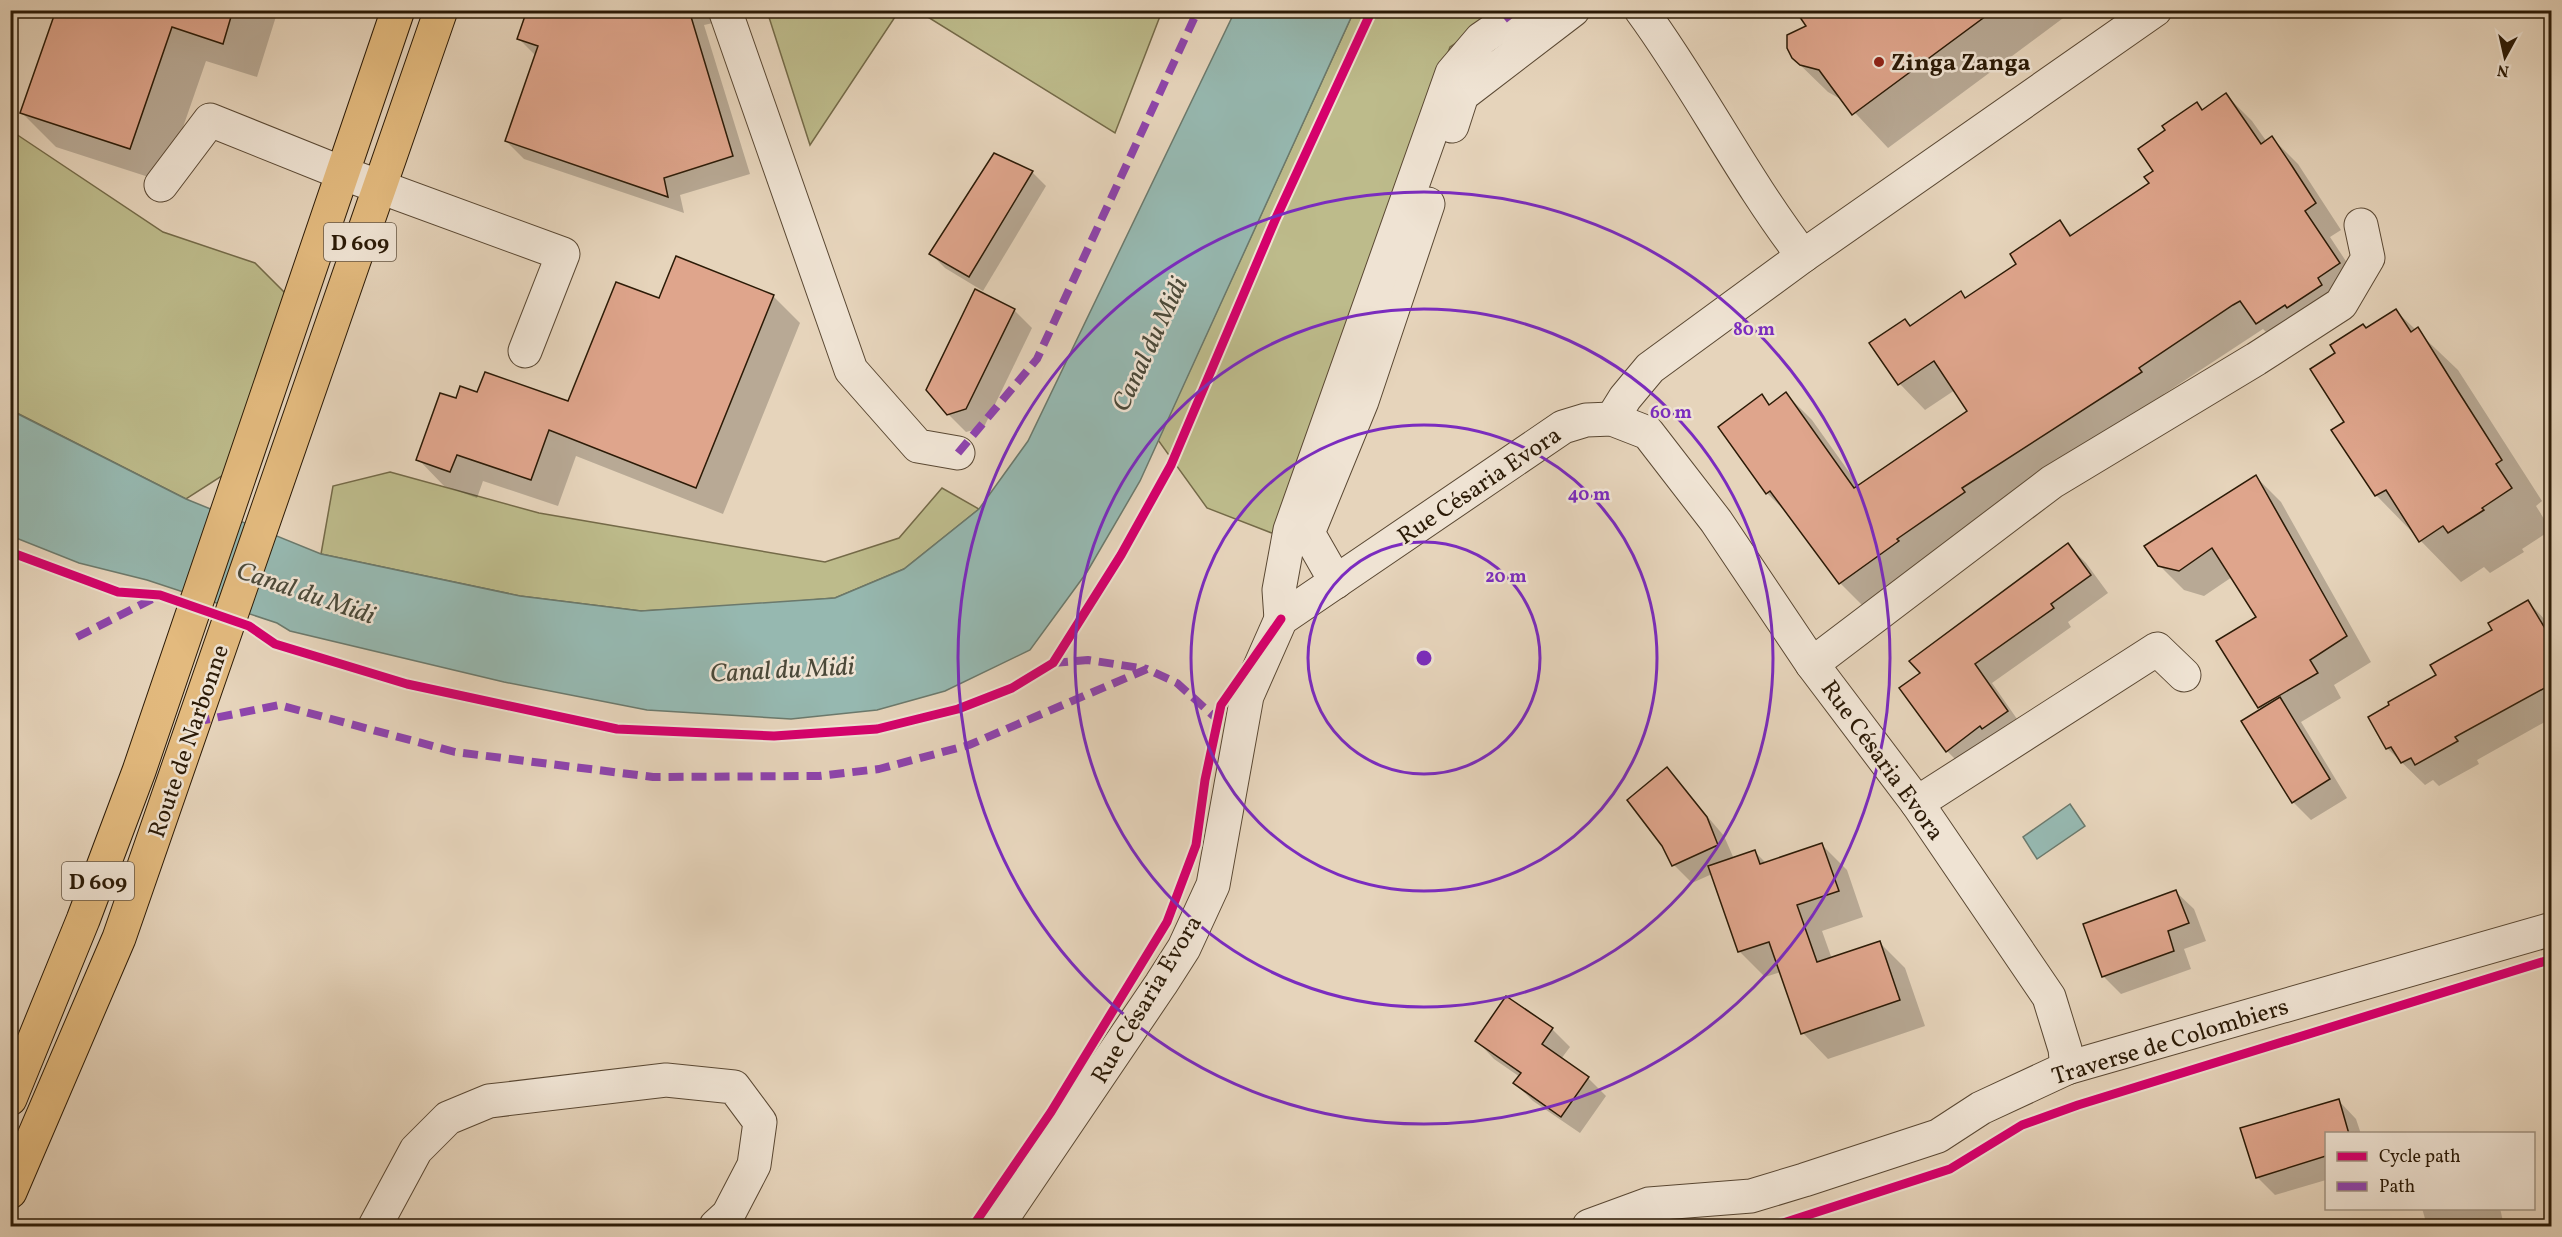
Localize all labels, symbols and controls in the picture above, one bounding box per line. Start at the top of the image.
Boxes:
north arrow [2475,27,2535,87]
place label: Zinga Zanga [1891,47,2031,81]
marker: Zinga Zanga [1872,55,1886,69]
text: N [2496,58,2510,82]
road number: D 609 [324,223,396,261]
water label: Canal du Midi [1104,271,1198,418]
text: 80 m [1733,318,1775,343]
text: 60 m [1650,401,1692,426]
street label: Rue Césaria Evora [1391,419,1569,554]
text: 40 m [1568,483,1610,508]
water label: Canal du Midi [231,553,380,635]
text: 20 m [1485,565,1527,590]
street label: Route de Narbonne [141,641,239,843]
centre of rings [1414,648,1434,668]
water label: Canal du Midi [709,649,856,693]
street label: Rue Césaria Evora [1811,674,1951,848]
road number: D 609 [62,862,134,900]
street label: Rue Césaria Evora [1084,909,1211,1091]
street label: Traverse de Colombiers [2048,991,2293,1095]
legend [2325,1132,2535,1210]
text: Cycle path [2379,1145,2461,1170]
text: Path [2379,1175,2415,1200]

